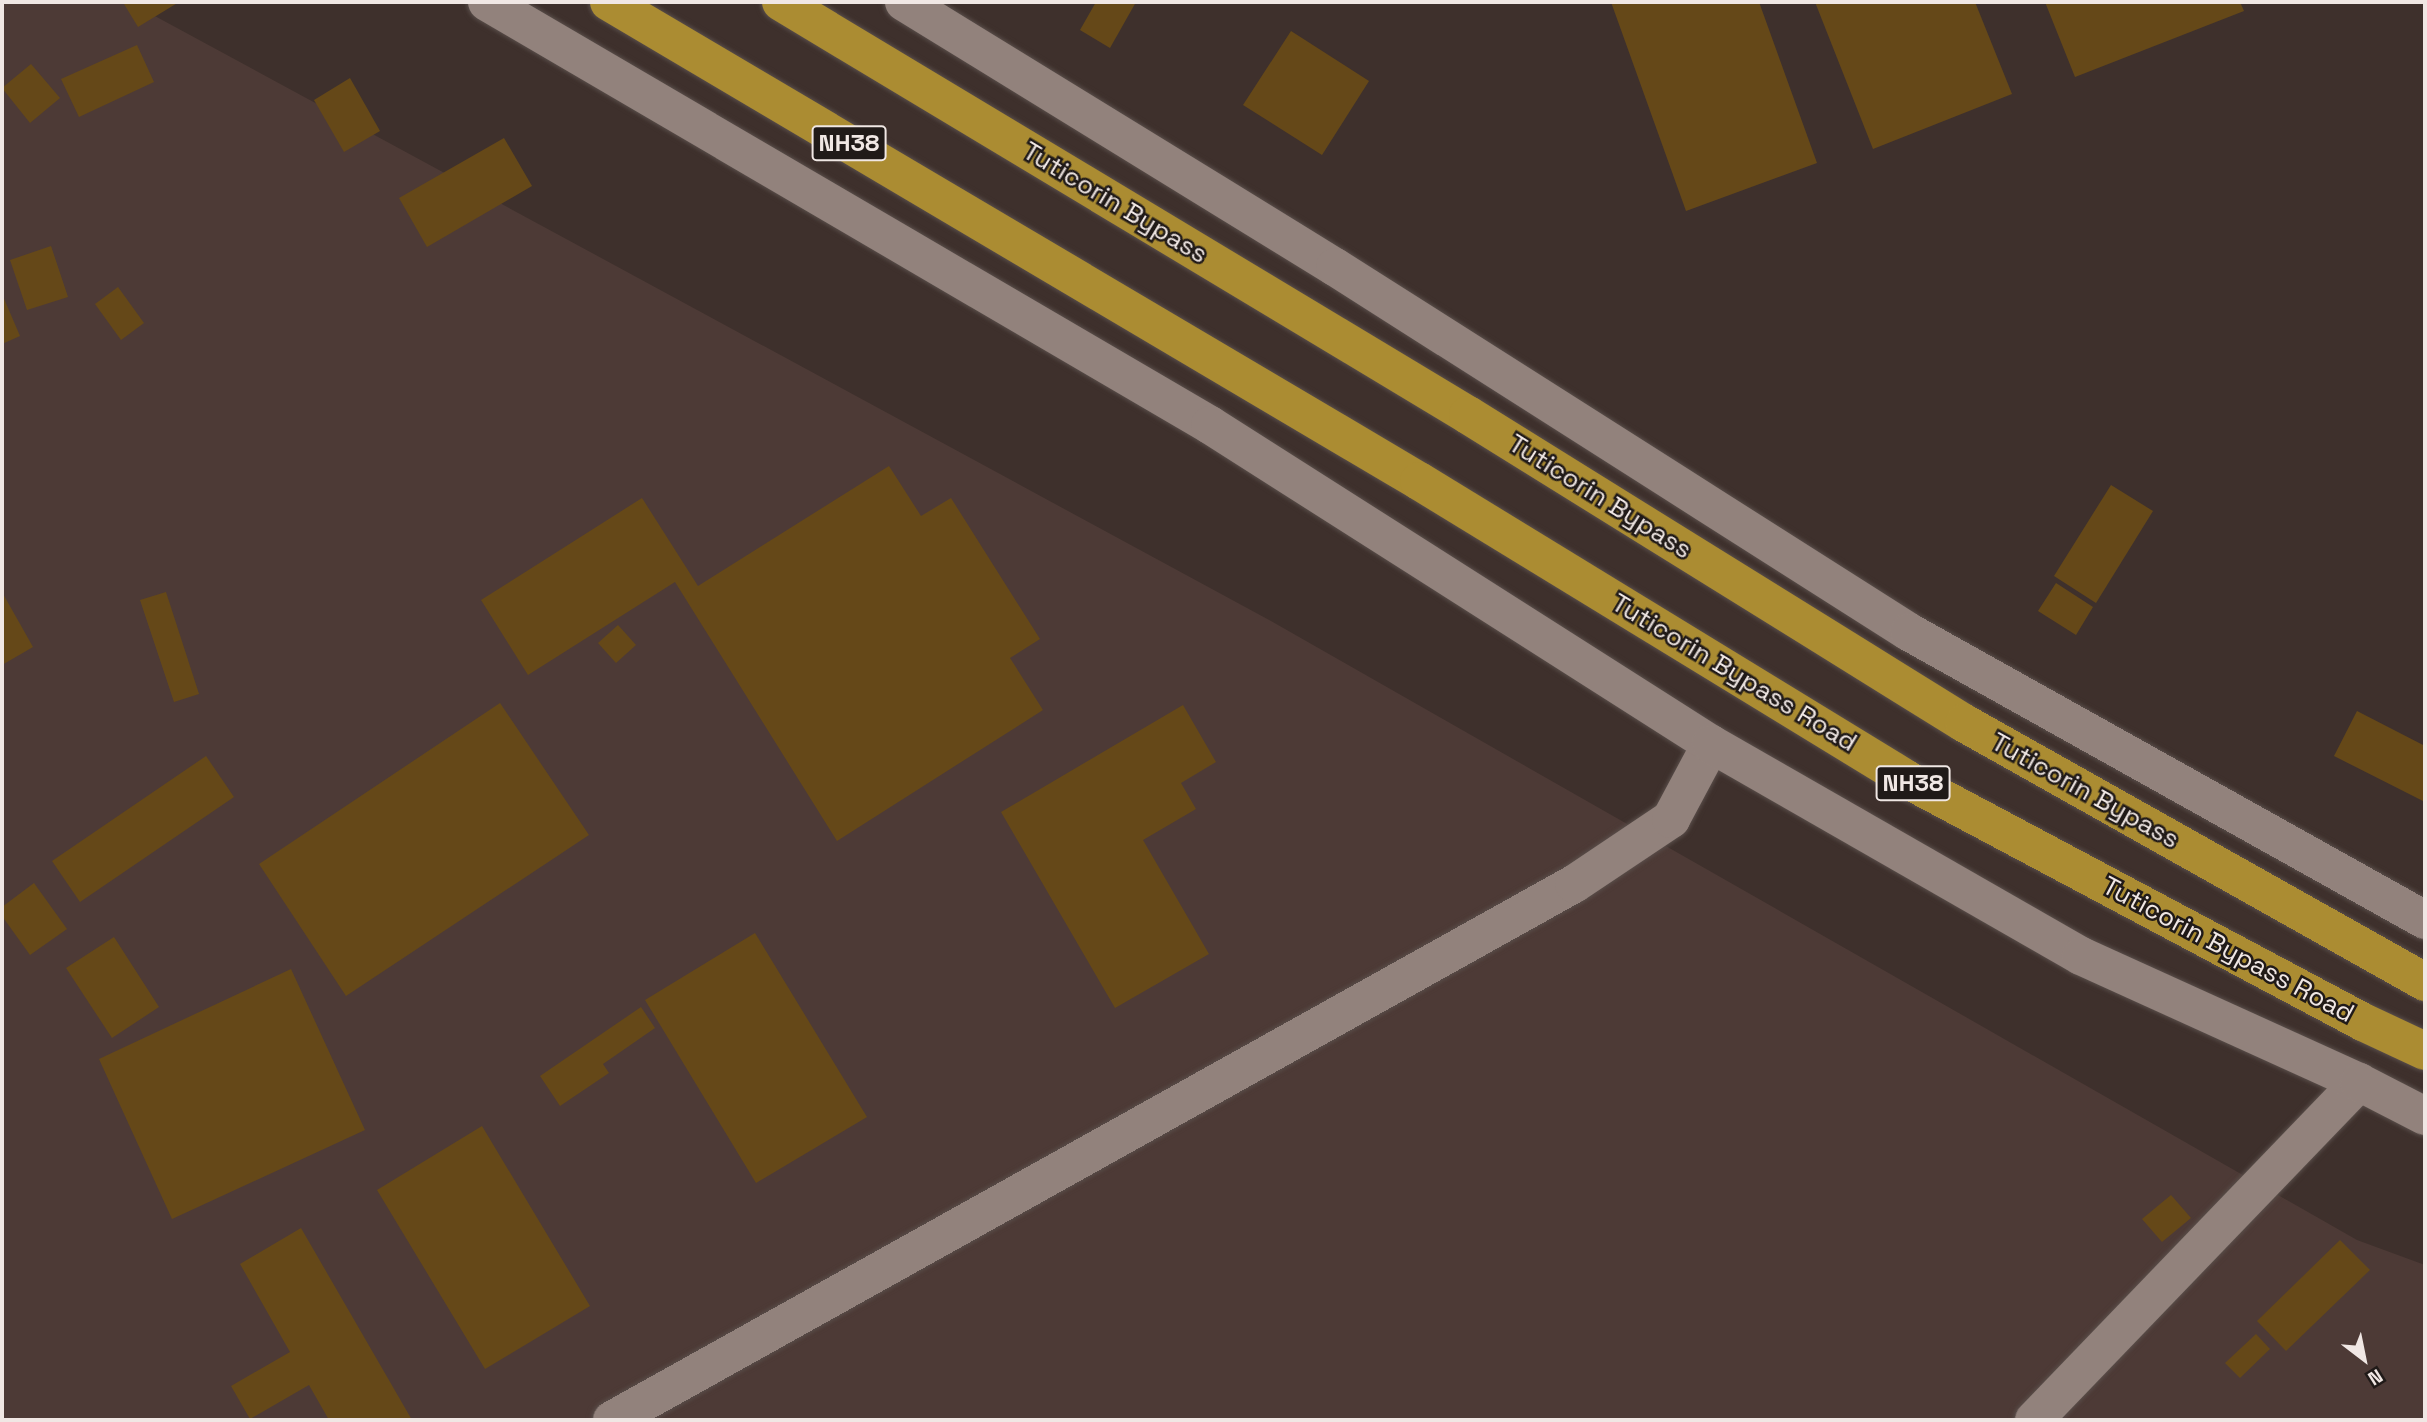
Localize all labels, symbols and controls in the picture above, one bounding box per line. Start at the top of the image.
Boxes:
road number: NH38 [810,122,888,163]
street label: Tuticorin Bypass [1017,136,1213,270]
street label: Tuticorin Bypass [1503,428,1697,566]
street label: Tuticorin Bypass Road [1606,587,1862,759]
street label: Tuticorin Bypass [1986,726,2184,856]
road number: NH38 [1874,762,1952,804]
street label: Tuticorin Bypass Road [2097,870,2359,1030]
north arrow [2329,1324,2399,1394]
text: N [2363,1363,2387,1391]

